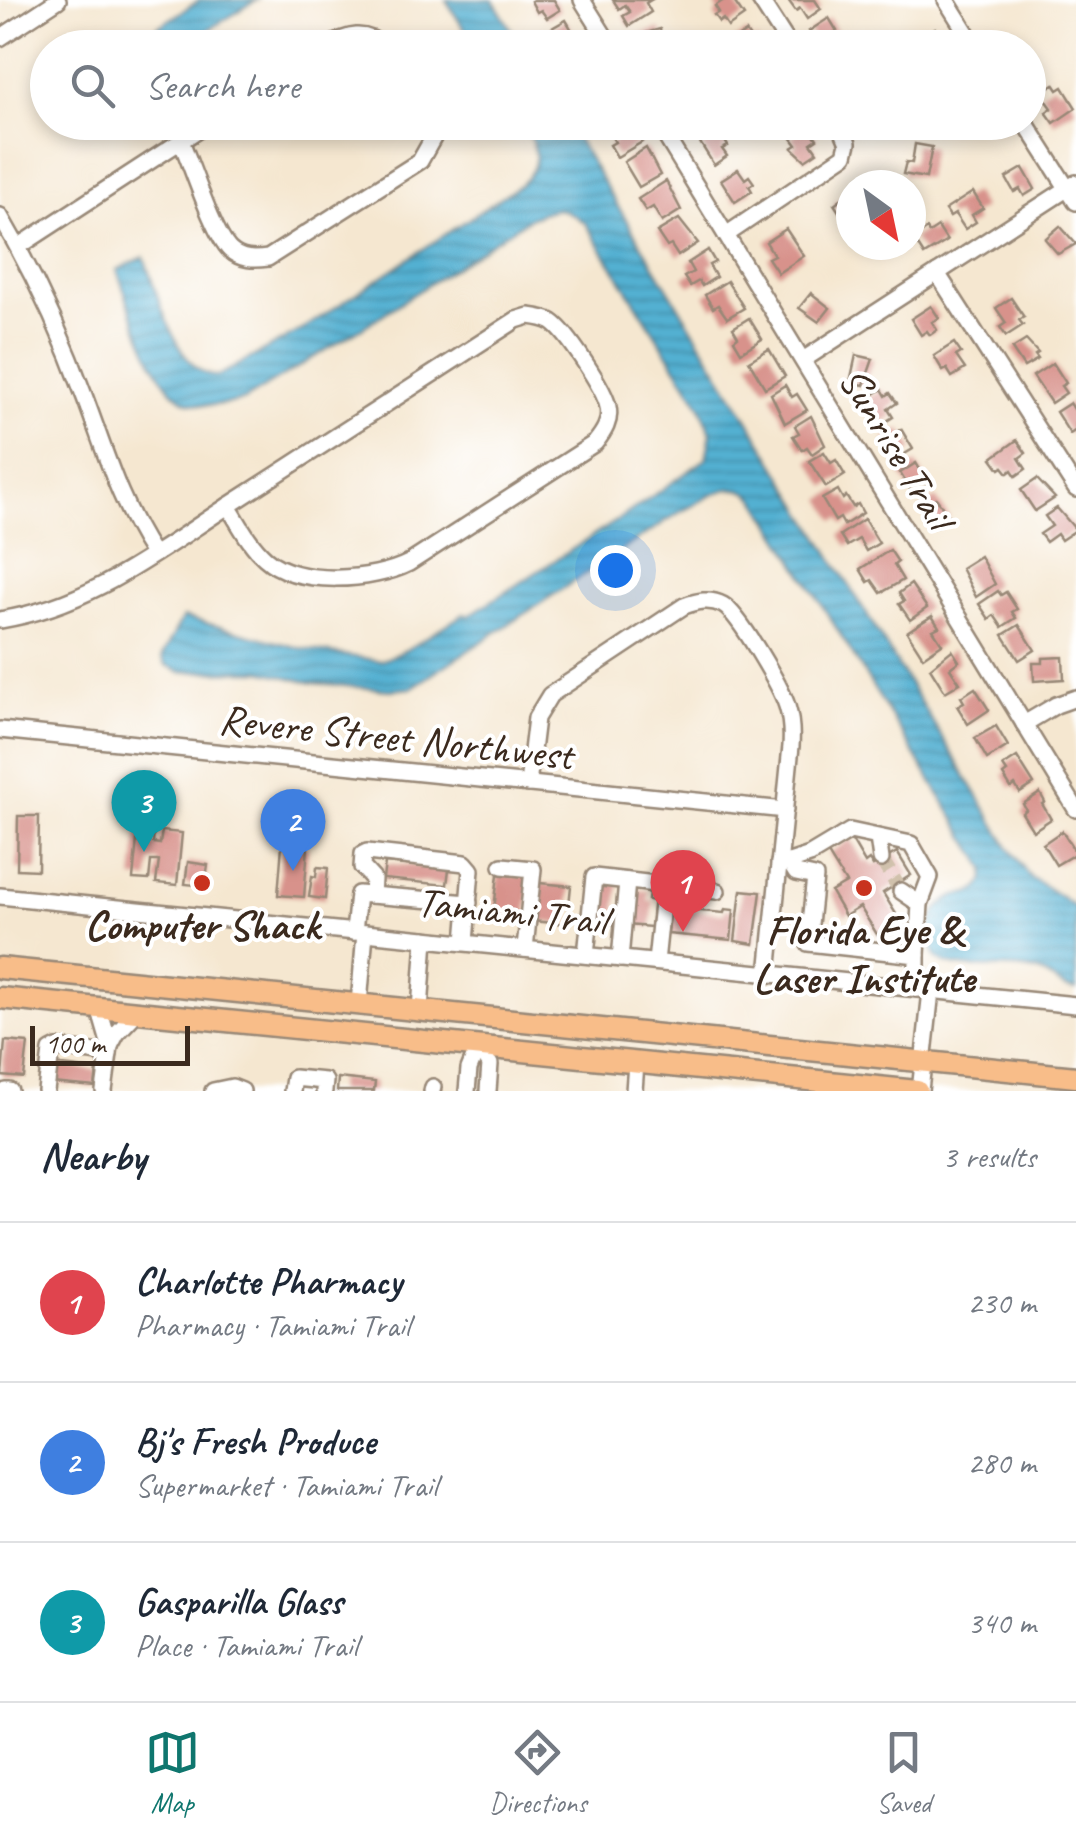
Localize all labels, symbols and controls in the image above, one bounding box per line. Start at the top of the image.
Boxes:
search box [30,30,1046,140]
icon: search [65,58,120,113]
text: Search here [145,62,300,109]
north arrow [836,170,926,260]
street label: Sunrise Trail [827,357,968,544]
your location [590,545,641,596]
street label: Revere Street Northwest [217,693,579,783]
pin: 3 [112,770,176,852]
pin: 2 [260,788,326,871]
pin: 1 [650,850,716,932]
marker: Computer Shack [191,872,213,894]
street label: Tamiami Trail [415,875,616,949]
marker: Florida Eye & Laser Institute [853,877,875,899]
place label: Computer Shack [85,899,324,952]
place label: Florida Eye & Laser Institute [753,904,978,1005]
scale bar [30,1021,190,1066]
text: 100 m [45,1026,105,1061]
text: Nearby [40,1130,146,1183]
text: 3 results [942,1136,1036,1177]
text: Charlotte Pharmacy [135,1258,402,1305]
text: 1 [65,1282,80,1323]
text: 230 m [967,1282,1036,1323]
text: Pharmacy · Tamiami Trail [135,1305,410,1346]
text: Bj's Fresh Produce [135,1418,375,1465]
text: 2 [65,1442,80,1483]
text: 280 m [967,1442,1036,1483]
text: Supermarket · Tamiami Trail [135,1465,437,1506]
text: Gasparilla Glass [135,1578,342,1625]
text: 3 [65,1602,80,1643]
text: 340 m [967,1602,1036,1643]
text: Place · Tamiami Trail [135,1625,358,1666]
tab: Map [145,1725,200,1820]
tab: Directions [489,1725,587,1820]
tab: Saved [876,1725,931,1820]

